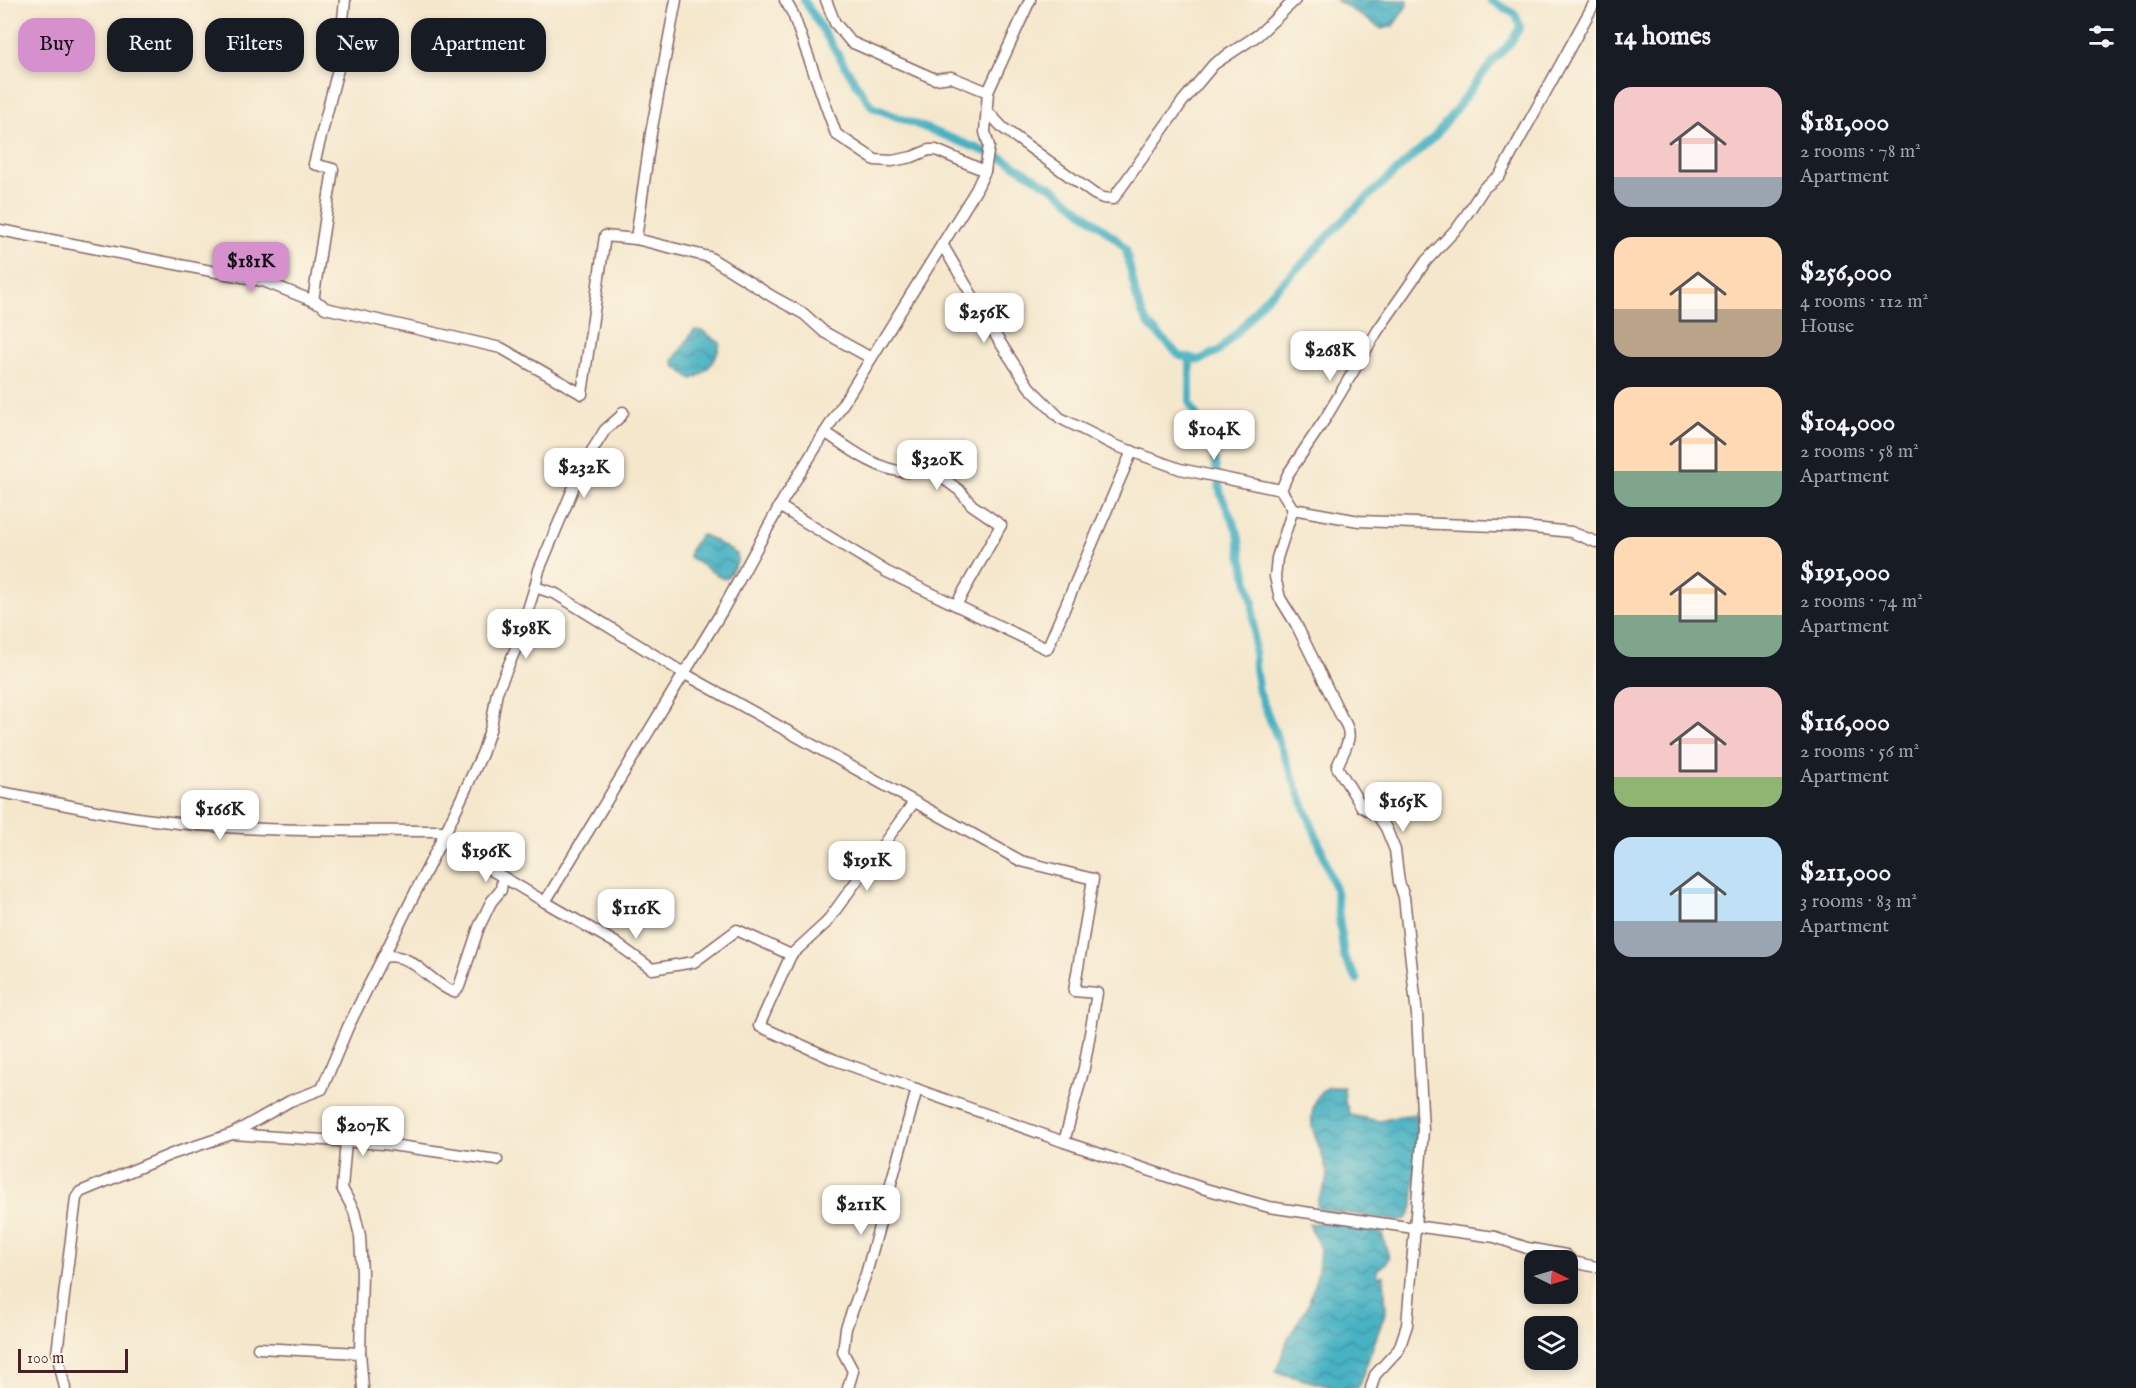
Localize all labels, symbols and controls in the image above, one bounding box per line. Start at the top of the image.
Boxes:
chip: Buy [18,18,95,72]
chip: Rent [107,18,193,72]
chip: Filters [205,18,304,72]
chip: New [316,18,399,72]
chip: Apartment [411,18,546,72]
text: 14 homes [1614,20,1711,53]
icon: filters [2085,20,2118,53]
text: $181,000 [1800,106,1889,139]
icon: home [1662,111,1734,183]
text: 2 rooms · 78 m² [1800,139,1921,164]
text: Apartment [1800,164,1889,189]
pin: $181K [209,242,293,293]
text: $181K [227,249,275,274]
text: $256,000 [1800,256,1892,289]
icon: home [1662,261,1734,333]
text: 4 rooms · 112 m² [1800,289,1928,314]
pin: $256K [942,293,1026,344]
text: $256K [959,300,1009,325]
text: House [1800,314,1854,339]
pin: $268K [1288,331,1372,382]
text: $268K [1304,338,1356,363]
text: $104,000 [1800,406,1895,439]
pin: $104K [1172,410,1256,461]
icon: home [1662,411,1734,483]
text: $104K [1188,417,1240,442]
text: 2 rooms · 58 m² [1800,439,1919,464]
pin: $320K [895,440,979,491]
text: $320K [911,447,963,472]
pin: $232K [542,448,626,499]
text: $232K [558,455,610,480]
text: Apartment [1800,464,1889,489]
text: $191,000 [1800,556,1890,589]
icon: home [1662,561,1734,633]
text: 2 rooms · 74 m² [1800,589,1923,614]
pin: $198K [484,609,568,660]
text: Apartment [1800,614,1889,639]
text: $198K [501,616,551,641]
text: $116,000 [1800,706,1890,739]
icon: home [1662,711,1734,783]
text: 2 rooms · 56 m² [1800,739,1919,764]
text: Apartment [1800,764,1889,789]
pin: $165K [1361,782,1445,833]
text: $165K [1379,789,1427,814]
pin: $166K [178,790,262,841]
text: $166K [195,797,245,822]
pin: $196K [444,832,528,883]
text: $196K [461,839,511,864]
pin: $191K [825,841,909,892]
text: $191K [842,848,892,873]
text: $211,000 [1800,856,1891,889]
icon: home [1662,861,1734,933]
pin: $116K [594,889,678,940]
text: 3 rooms · 83 m² [1800,889,1917,914]
text: $116K [612,896,660,921]
text: Apartment [1800,914,1889,939]
pin: $207K [321,1106,405,1157]
text: $207K [336,1113,390,1138]
pin: $211K [819,1185,903,1236]
text: $211K [836,1192,886,1217]
north arrow [1524,1250,1578,1304]
map controls [1524,1250,1578,1370]
button: layers [1524,1316,1578,1370]
scale bar [18,1346,128,1374]
text: 100 m [27,1349,64,1369]

